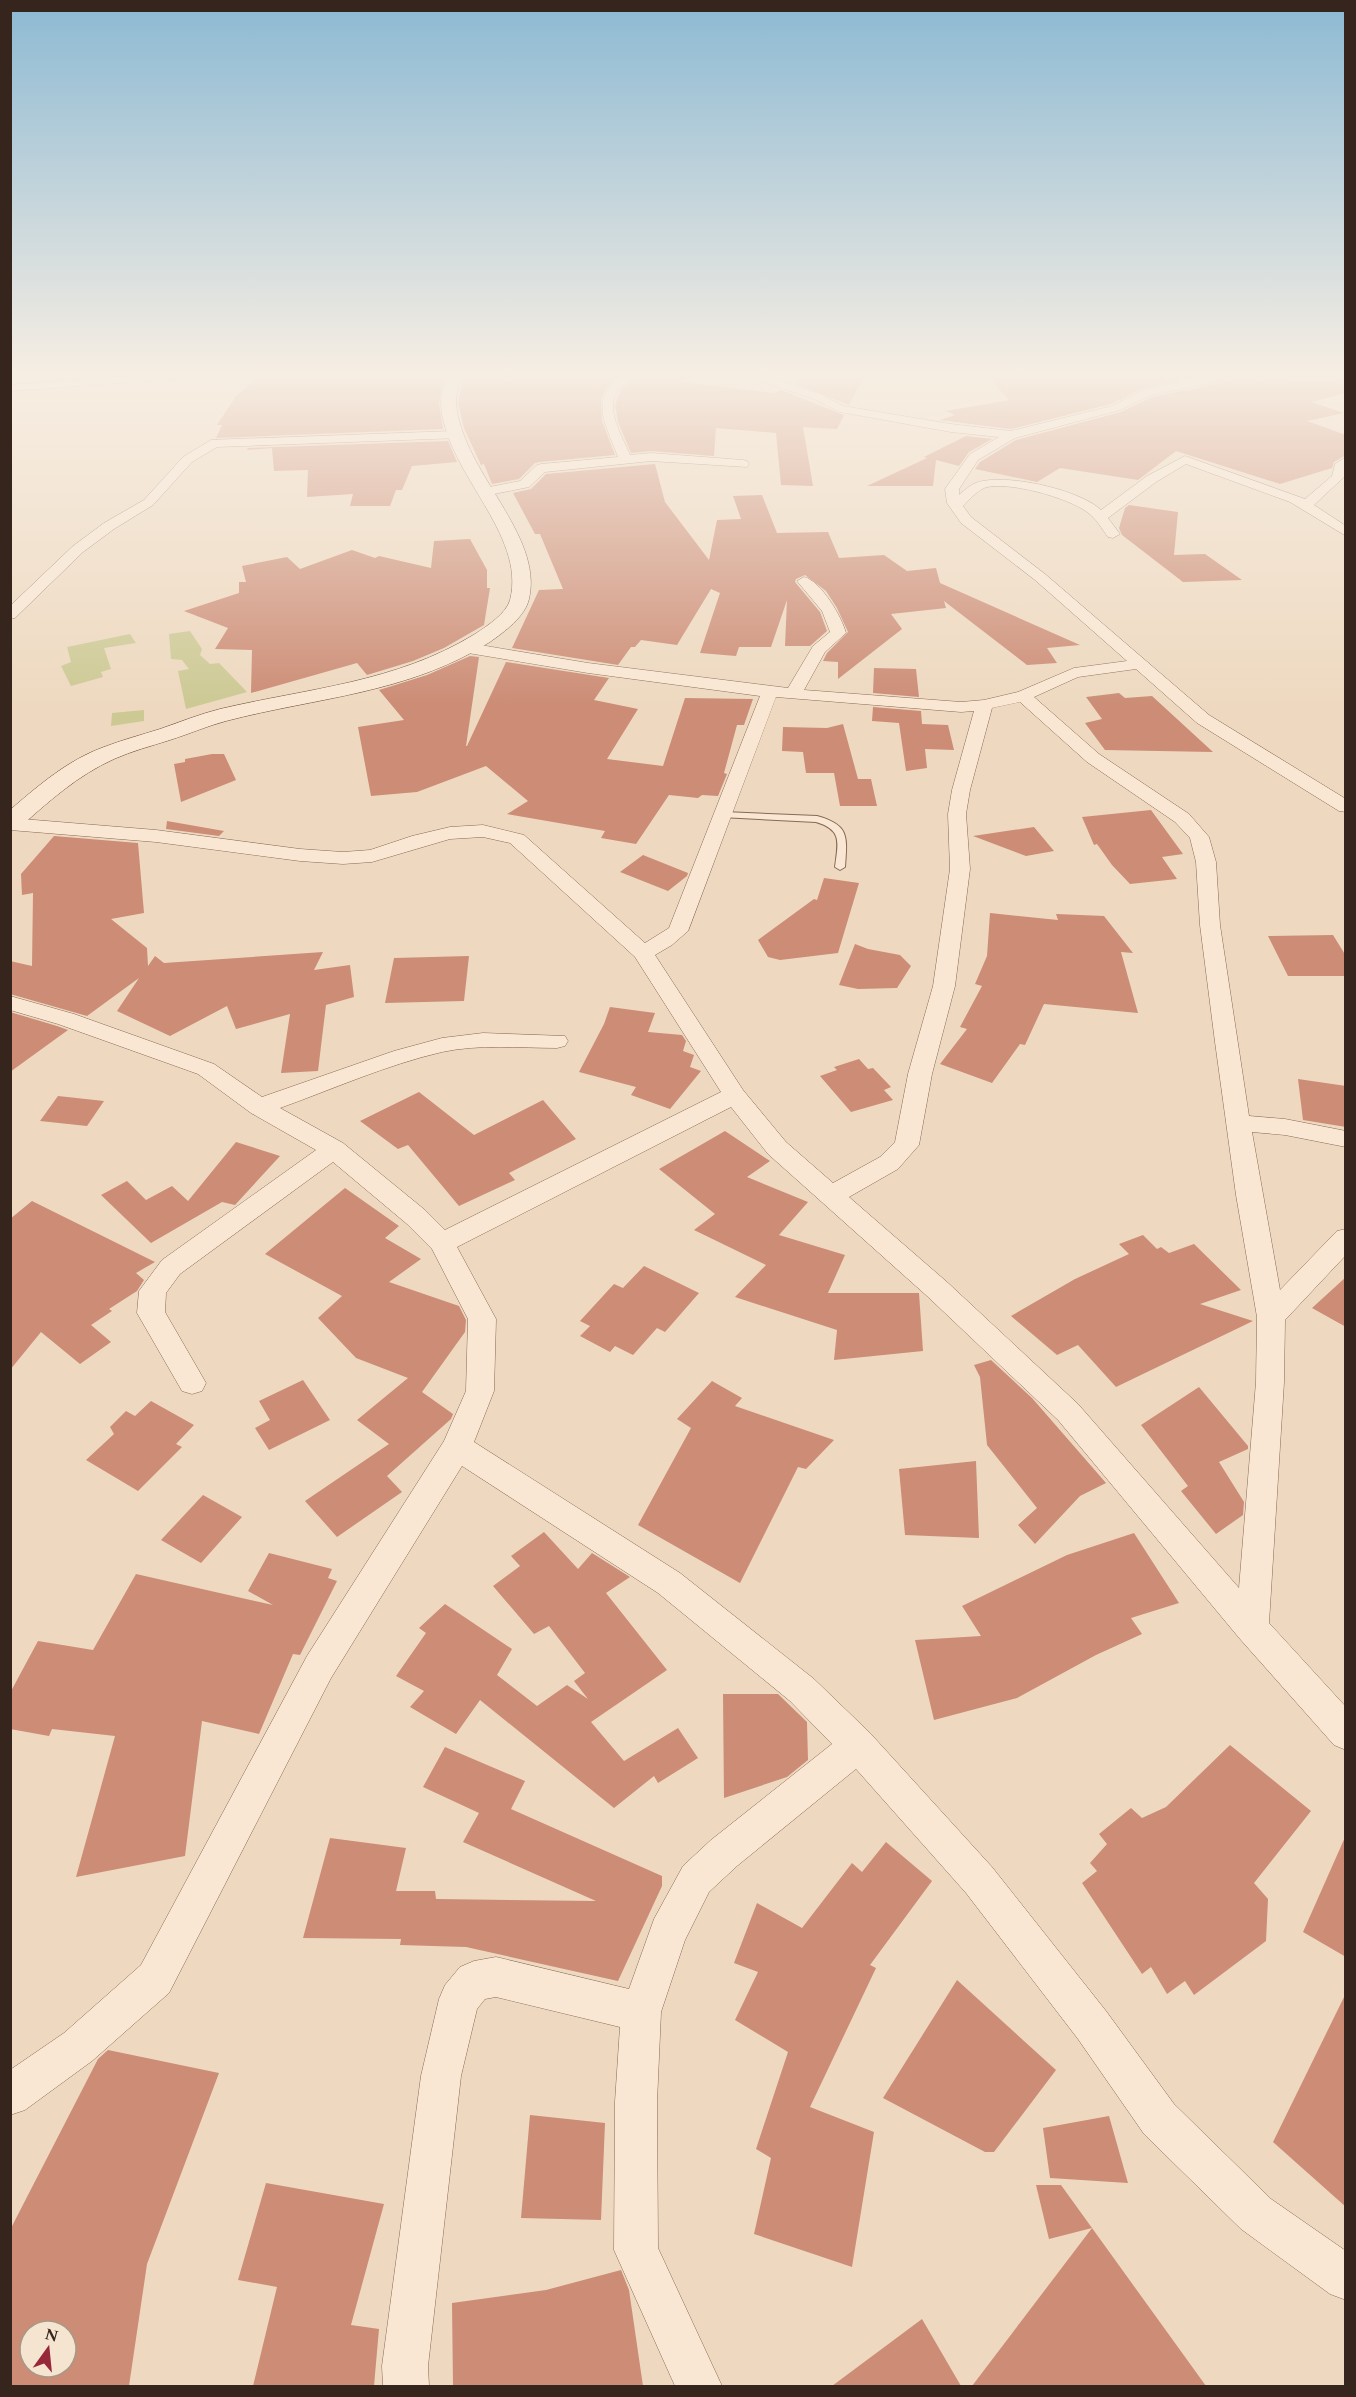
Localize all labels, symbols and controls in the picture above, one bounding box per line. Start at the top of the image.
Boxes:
north arrow [18,2319,78,2379]
text: N [42,2322,61,2349]

